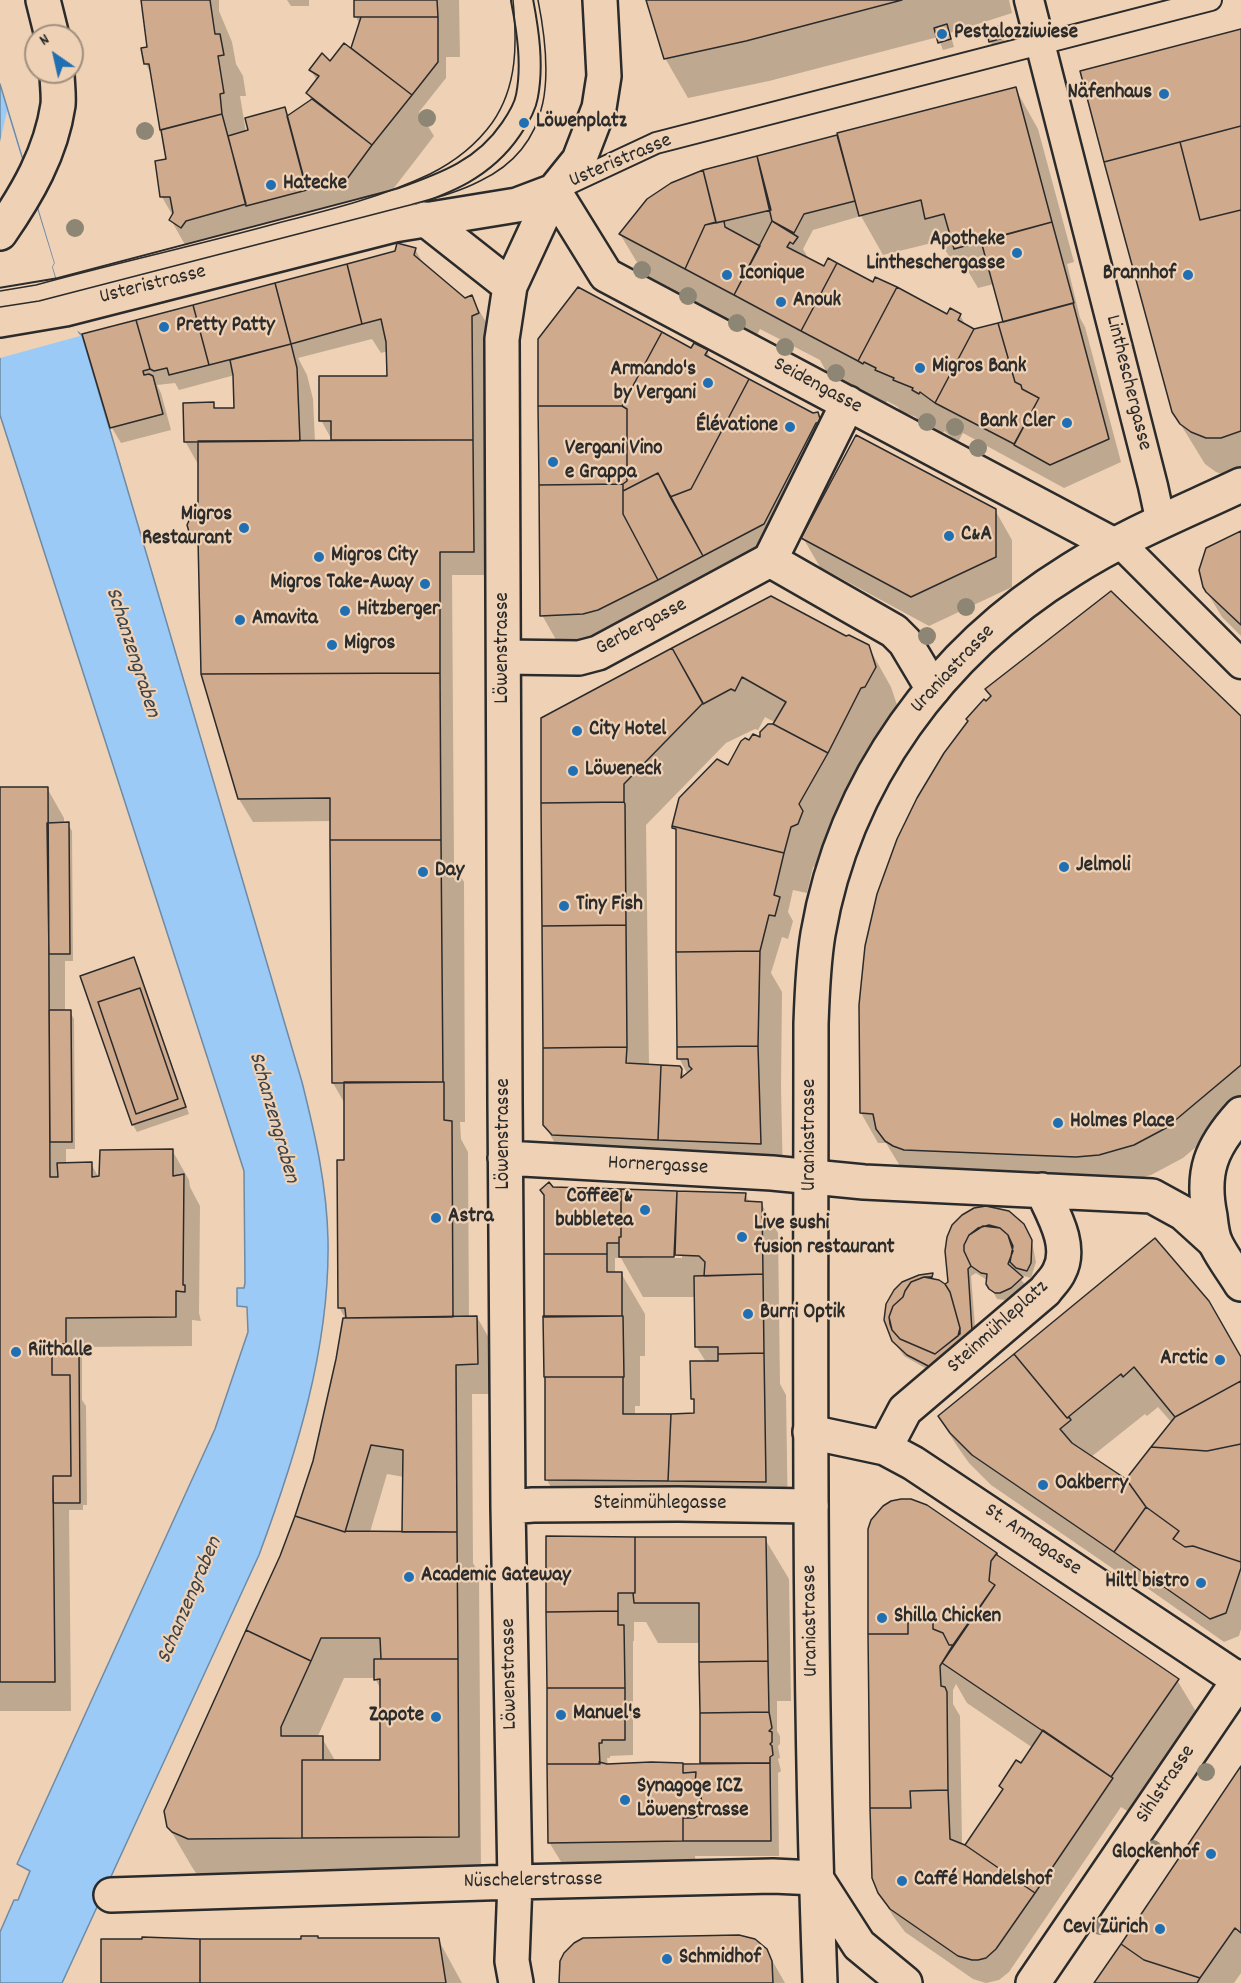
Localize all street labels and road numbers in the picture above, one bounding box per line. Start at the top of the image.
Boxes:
street label: Usteristrasse [566,129,676,195]
street label: Usteristrasse [97,261,209,311]
street label: Lintheschergasse [1098,313,1156,453]
street label: Seidengasse [768,353,866,421]
street label: Löwenstrasse [491,592,517,704]
street label: Gerbergasse [592,593,692,663]
street label: Uraniastrasse [906,620,1002,720]
street label: Löwenstrasse [492,1078,518,1190]
street label: Uraniastrasse [798,1079,824,1191]
street label: Hornergasse [607,1152,709,1182]
street label: Steinmühleplatz [943,1276,1055,1380]
street label: Steinmühlegasse [593,1492,727,1518]
street label: St. Annagasse [979,1499,1085,1583]
street label: Uraniastrasse [798,1565,826,1677]
street label: Löwenstrasse [497,1618,525,1730]
street label: Sihlstrasse [1132,1741,1202,1829]
street label: Nüschelerstrasse [463,1868,603,1896]

